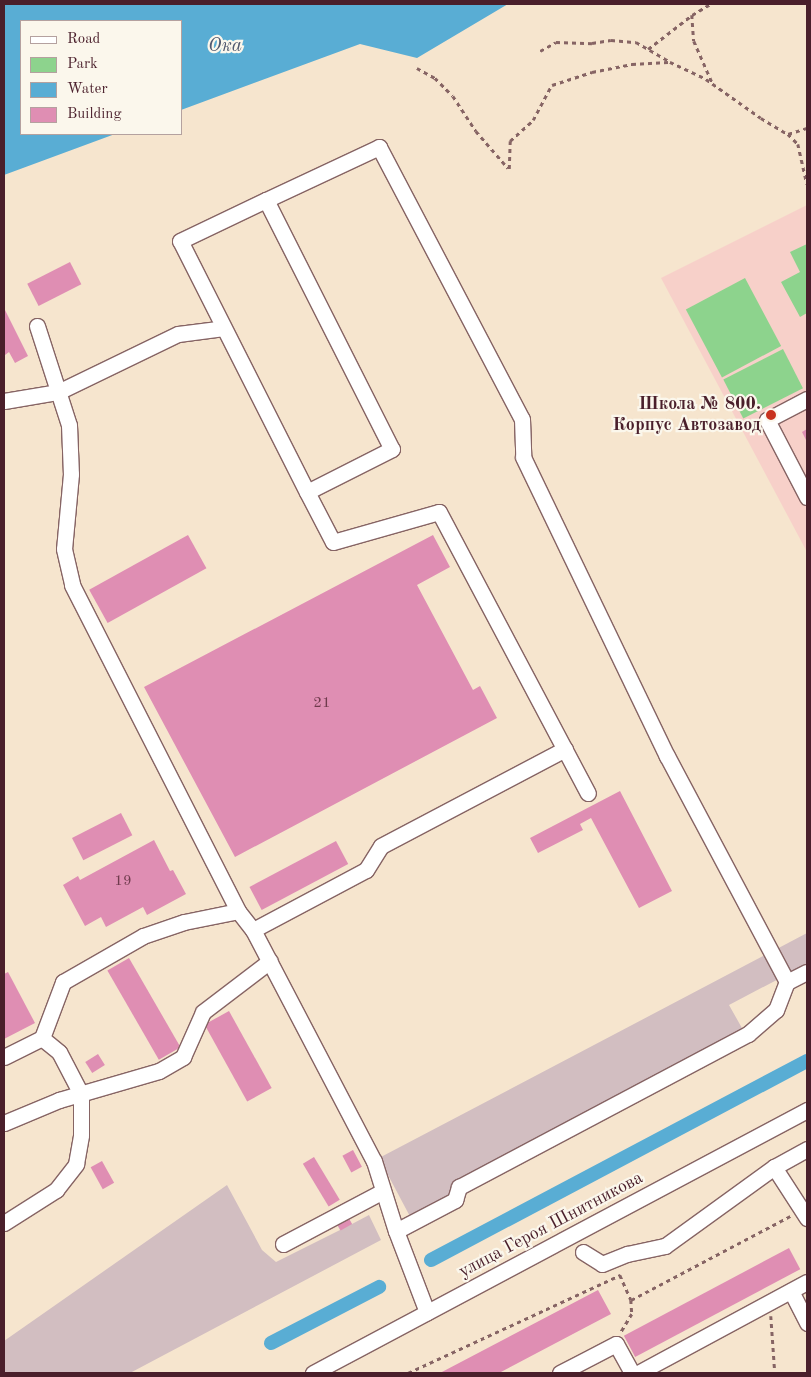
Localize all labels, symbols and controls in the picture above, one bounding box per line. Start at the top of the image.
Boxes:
legend [20,20,182,135]
text: Road [67,32,100,47]
water label: Ока [208,36,242,58]
text: Park [67,57,98,72]
text: Water [67,82,108,97]
text: Building [67,107,122,122]
place label: Школа № 800. Корпус Автозавод [613,394,761,436]
marker: Школа № 800. Корпус Автозавод [765,409,777,421]
house number: 21 [313,695,331,713]
house number: 19 [114,873,132,891]
street label: улица Героя Шнитникова [455,1167,647,1283]

